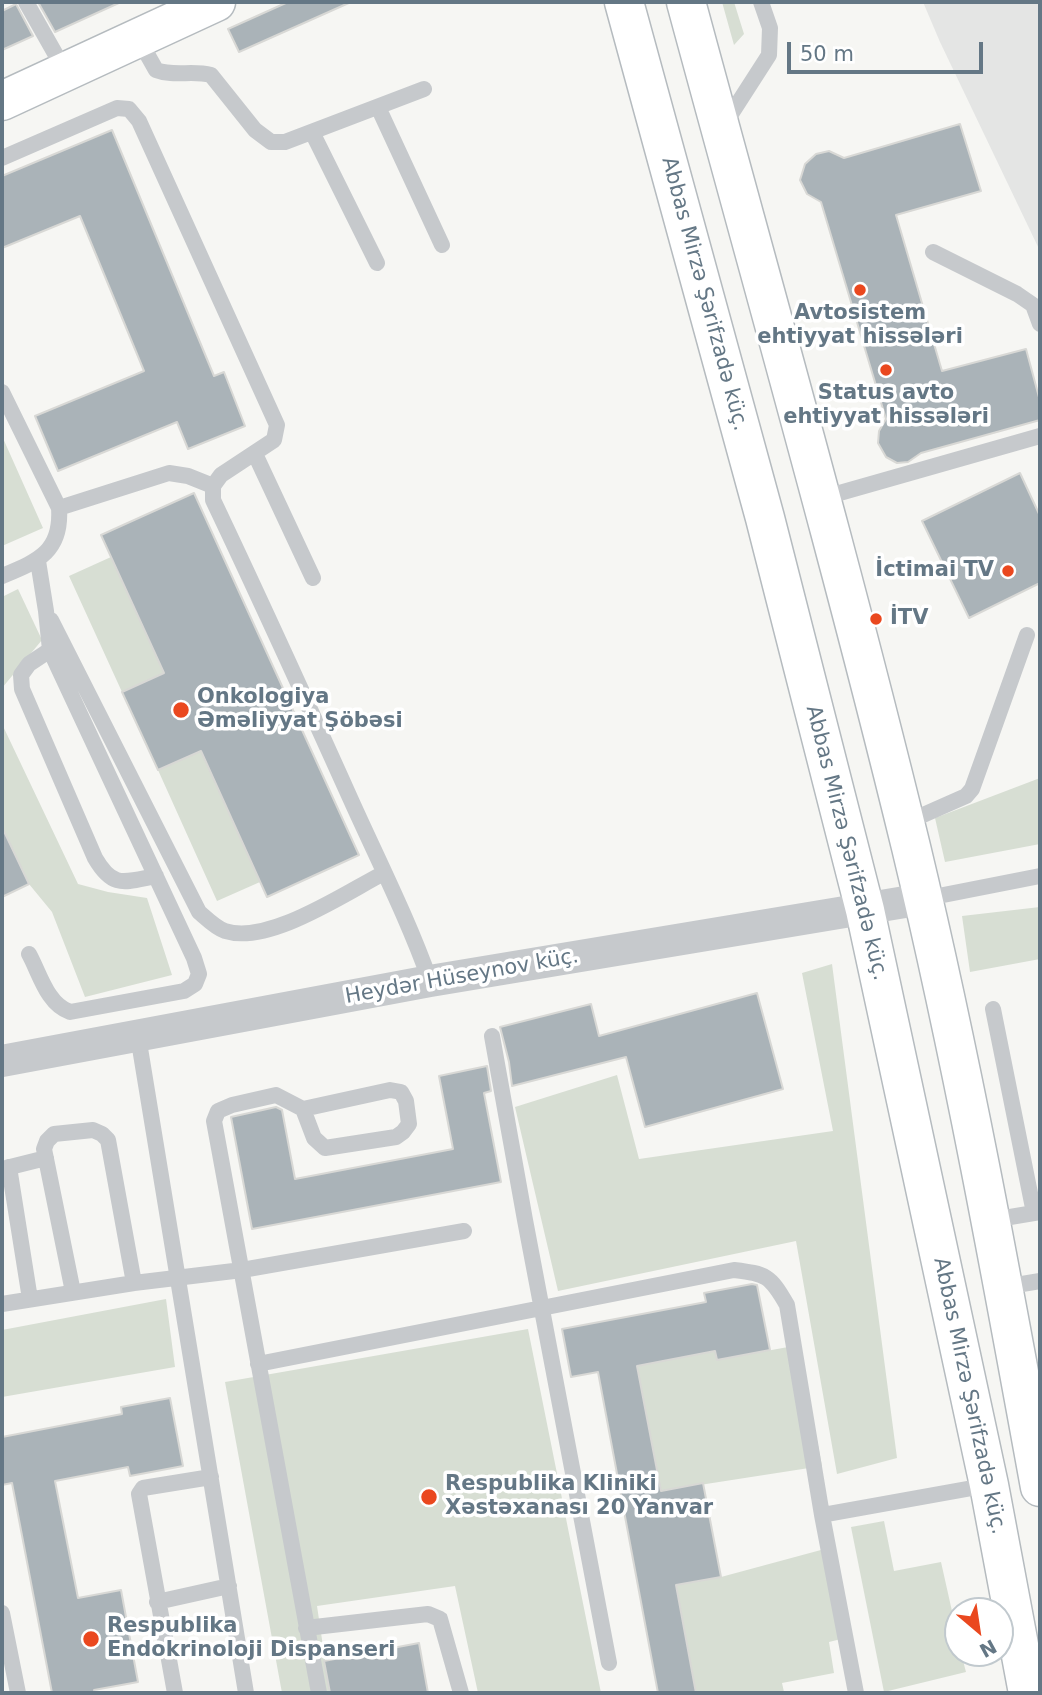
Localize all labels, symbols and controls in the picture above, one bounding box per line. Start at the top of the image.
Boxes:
scale bar [790,28,986,72]
text: 50 m [800,42,854,66]
street label: Abbas Mirzə Şərifzadə küç. [655,154,753,434]
marker: Avtosistem ehtiyyat hissələri [852,282,868,298]
place label: Avtosistem ehtiyyat hissələri [757,301,963,351]
marker: Status avto ehtiyyat hissələri [878,362,894,378]
place label: Status avto ehtiyyat hissələri [783,381,989,431]
place label: İctimai TV [875,558,994,584]
marker: İctimai TV [1000,563,1016,579]
place label: İTV [890,606,928,632]
marker: İTV [868,611,884,627]
place label: Onkologiya Əməliyyat Şöbəsi [197,685,403,735]
marker: Onkologiya Əməliyyat Şöbəsi [171,700,191,720]
street label: Abbas Mirzə Şərifzadə küç. [800,703,892,983]
street label: Heydər Hüseynov küç. [343,944,581,1010]
street label: Abbas Mirzə Şərifzadə küç. [927,1255,1011,1537]
place label: Respublika Kliniki Xəstəxanası 20 Yanvar [445,1472,713,1522]
marker: Respublika Kliniki Xəstəxanası 20 Yanvar [419,1487,439,1507]
north arrow [944,1597,1014,1667]
place label: Respublika Endokrinoloji Dispanseri [107,1614,396,1664]
marker: Respublika Endokrinoloji Dispanseri [81,1629,101,1649]
text: N [976,1635,1001,1662]

